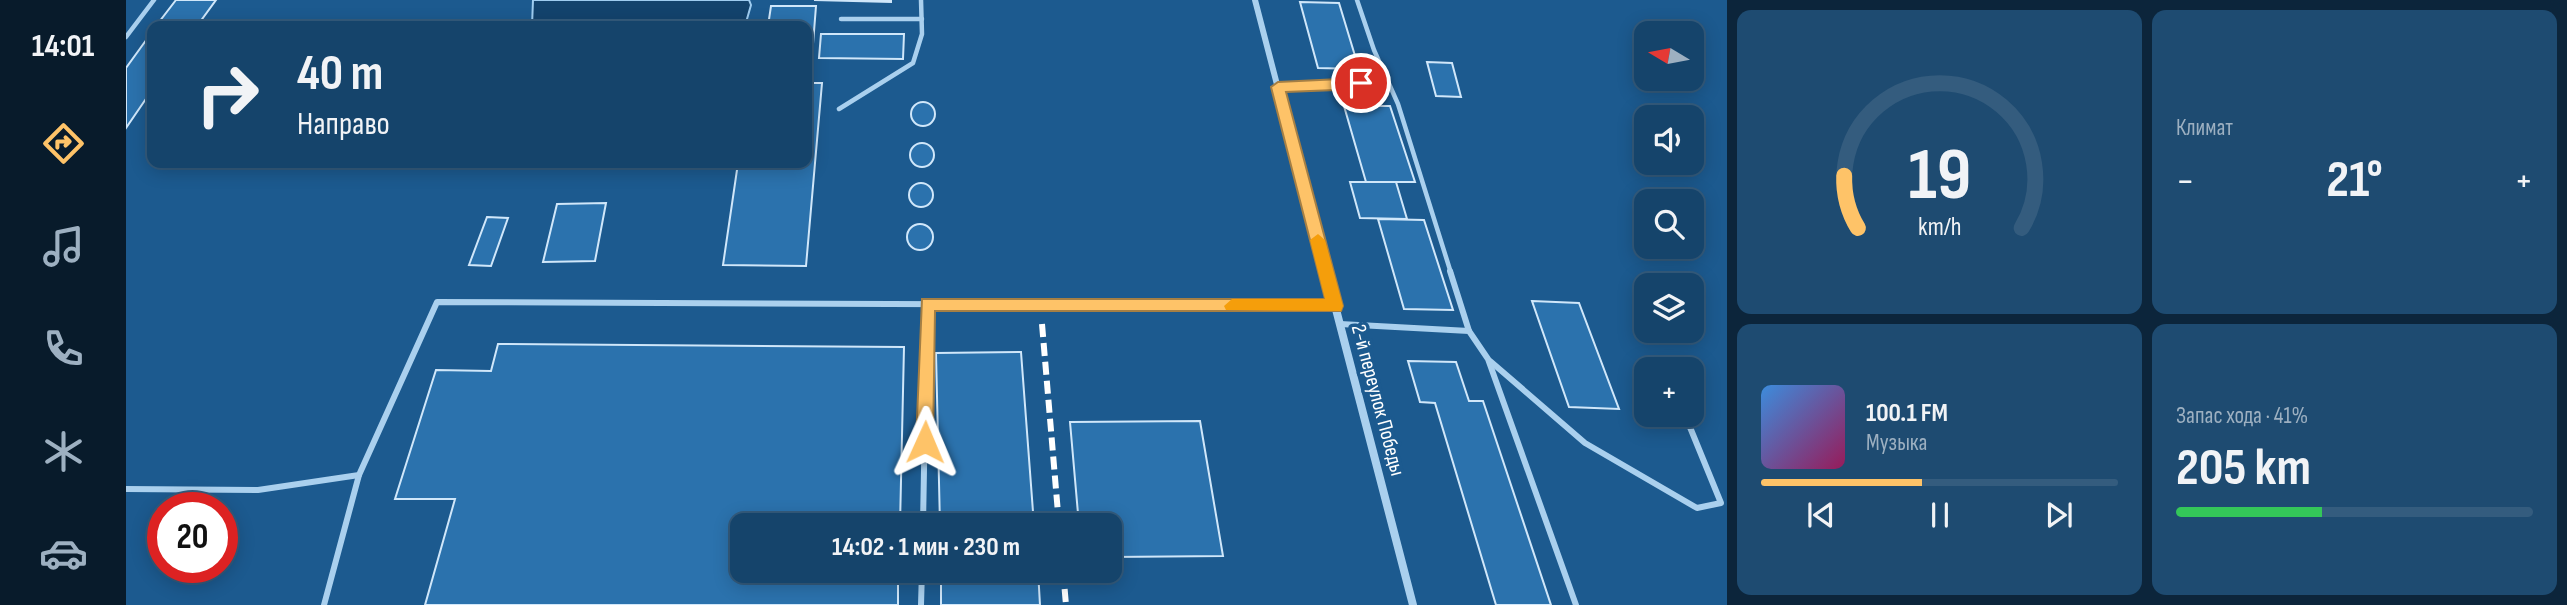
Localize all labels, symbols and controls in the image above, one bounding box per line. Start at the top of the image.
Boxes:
north arrow [1634,21,1704,91]
map controls [1634,21,1704,427]
text: 14:01 [32,27,94,66]
text: 40 m [297,45,383,104]
icon: right [182,49,273,140]
pin [1331,53,1391,113]
icon: arrive [1342,64,1380,102]
text: Направо [297,105,390,144]
button: sound [1634,105,1704,175]
text: Климат [2176,114,2233,142]
icon: directions [39,119,88,168]
text: 19 [1908,132,1971,220]
text: 21° [2326,149,2383,212]
text: − [2176,159,2195,204]
text: + [2514,159,2533,204]
button: search [1634,189,1704,259]
text: km/h [1918,212,1961,243]
icon: music [39,222,88,271]
button: layers [1634,273,1704,343]
street label: 2-й переулок Победы [1346,322,1410,478]
icon: phone [39,324,88,373]
button: + [1634,357,1704,427]
text: 100.1 FM [1866,398,1948,429]
text: Запас хода · 41% [2176,402,2308,430]
position arrow [888,405,962,479]
icon: climate [39,427,88,476]
text: Музыка [1866,429,1927,457]
text: 205 km [2176,437,2311,500]
speed limit sign: 20 [147,492,238,583]
icon: previous [1802,496,1840,534]
icon: pause [1921,496,1959,534]
icon: next [2040,496,2078,534]
icon: car [39,529,88,578]
text: 14:02 · 1 мин · 230 m [832,532,1020,563]

